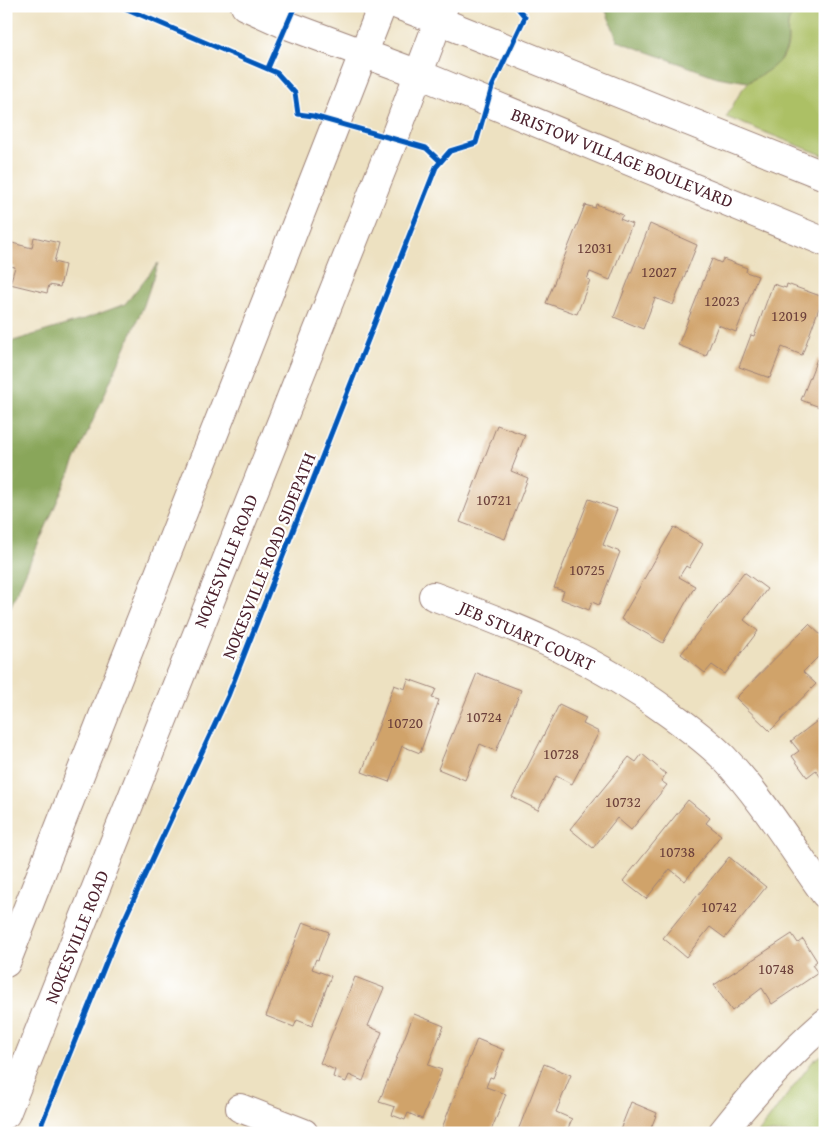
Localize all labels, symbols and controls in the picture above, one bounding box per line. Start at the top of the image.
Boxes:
street label: BRISTOW VILLAGE BOULEVARD [507,101,737,215]
house number: 12031 [577,237,613,258]
house number: 12027 [641,261,677,282]
house number: 12023 [704,290,740,311]
house number: 12019 [771,305,807,326]
street label: NOKESVILLE ROAD SIDEPATH [218,450,320,662]
house number: 10721 [476,489,512,510]
street label: NOKESVILLE ROAD [189,491,263,631]
house number: 10725 [569,559,605,580]
street label: JEB STUART COURT [453,593,600,678]
house number: 10724 [466,706,502,727]
house number: 10720 [387,712,423,733]
house number: 10728 [543,743,579,764]
house number: 10732 [605,791,641,812]
house number: 10738 [659,841,695,862]
street label: NOKESVILLE ROAD [37,866,116,1008]
house number: 10742 [701,896,737,917]
house number: 10748 [758,958,794,979]

